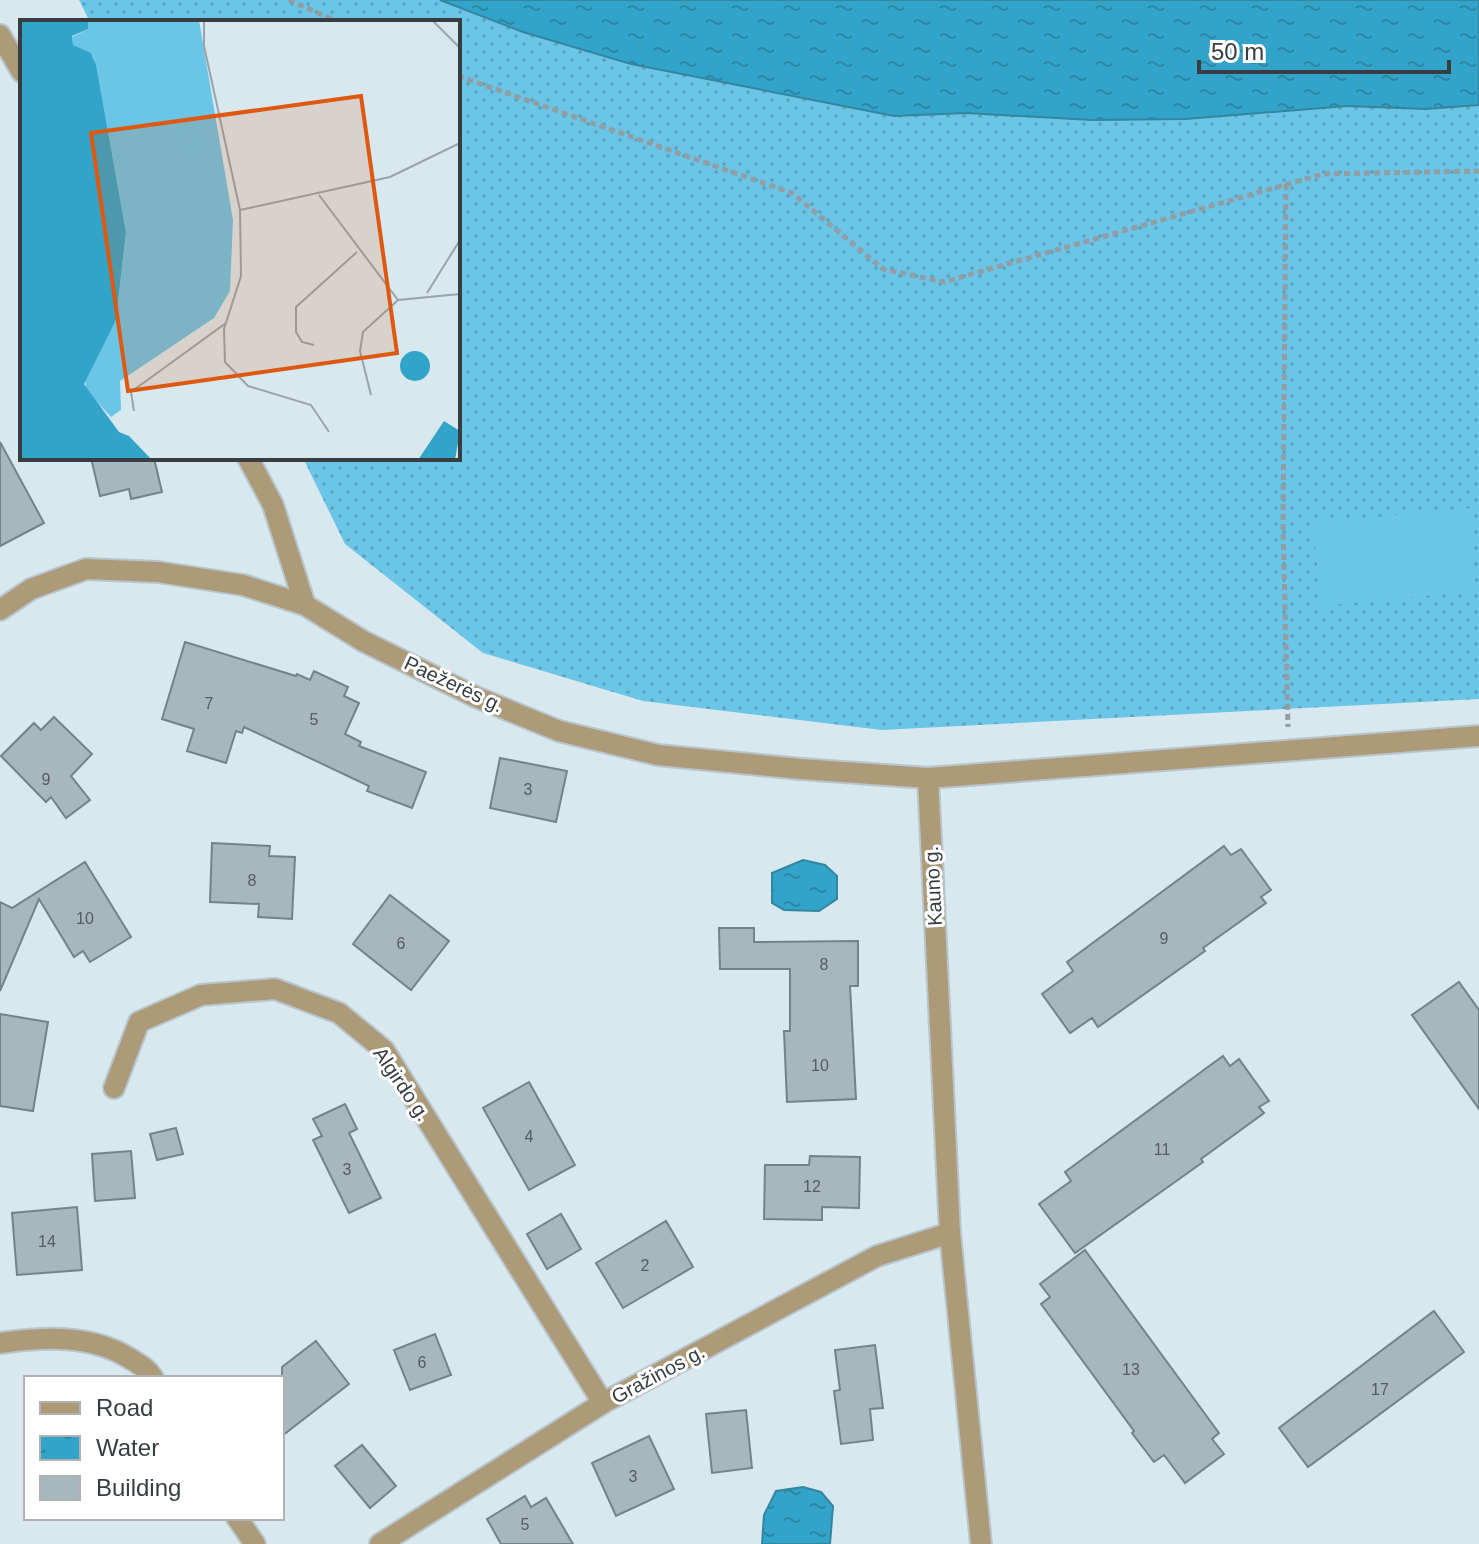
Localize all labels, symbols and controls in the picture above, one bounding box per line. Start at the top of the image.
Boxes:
inset map [20,20,460,460]
scale bar [1199,24,1449,74]
text: 50 m [1211,38,1264,65]
street label: Paežerės g. [401,651,507,717]
house number: 7 [205,695,214,712]
house number: 5 [310,711,319,728]
house number: 9 [42,771,51,788]
house number: 3 [524,781,533,798]
street label: Kauno g. [920,845,946,927]
house number: 8 [248,872,257,889]
house number: 10 [76,910,94,927]
house number: 9 [1160,930,1169,947]
house number: 6 [397,935,406,952]
house number: 8 [820,956,829,973]
street label: Algirdo g. [369,1043,435,1125]
house number: 10 [811,1057,829,1074]
house number: 4 [525,1128,534,1145]
house number: 11 [1154,1141,1170,1158]
house number: 3 [343,1161,352,1178]
house number: 12 [803,1178,821,1195]
house number: 14 [38,1233,56,1250]
house number: 2 [641,1257,650,1274]
street label: Gražinos g. [608,1340,708,1408]
house number: 6 [418,1354,427,1371]
house number: 13 [1122,1361,1140,1378]
legend [24,1376,284,1520]
house number: 17 [1371,1381,1389,1398]
text: Road [96,1394,153,1421]
text: Water [96,1434,159,1461]
house number: 3 [629,1468,638,1485]
text: Building [96,1474,181,1501]
house number: 5 [521,1516,530,1533]

